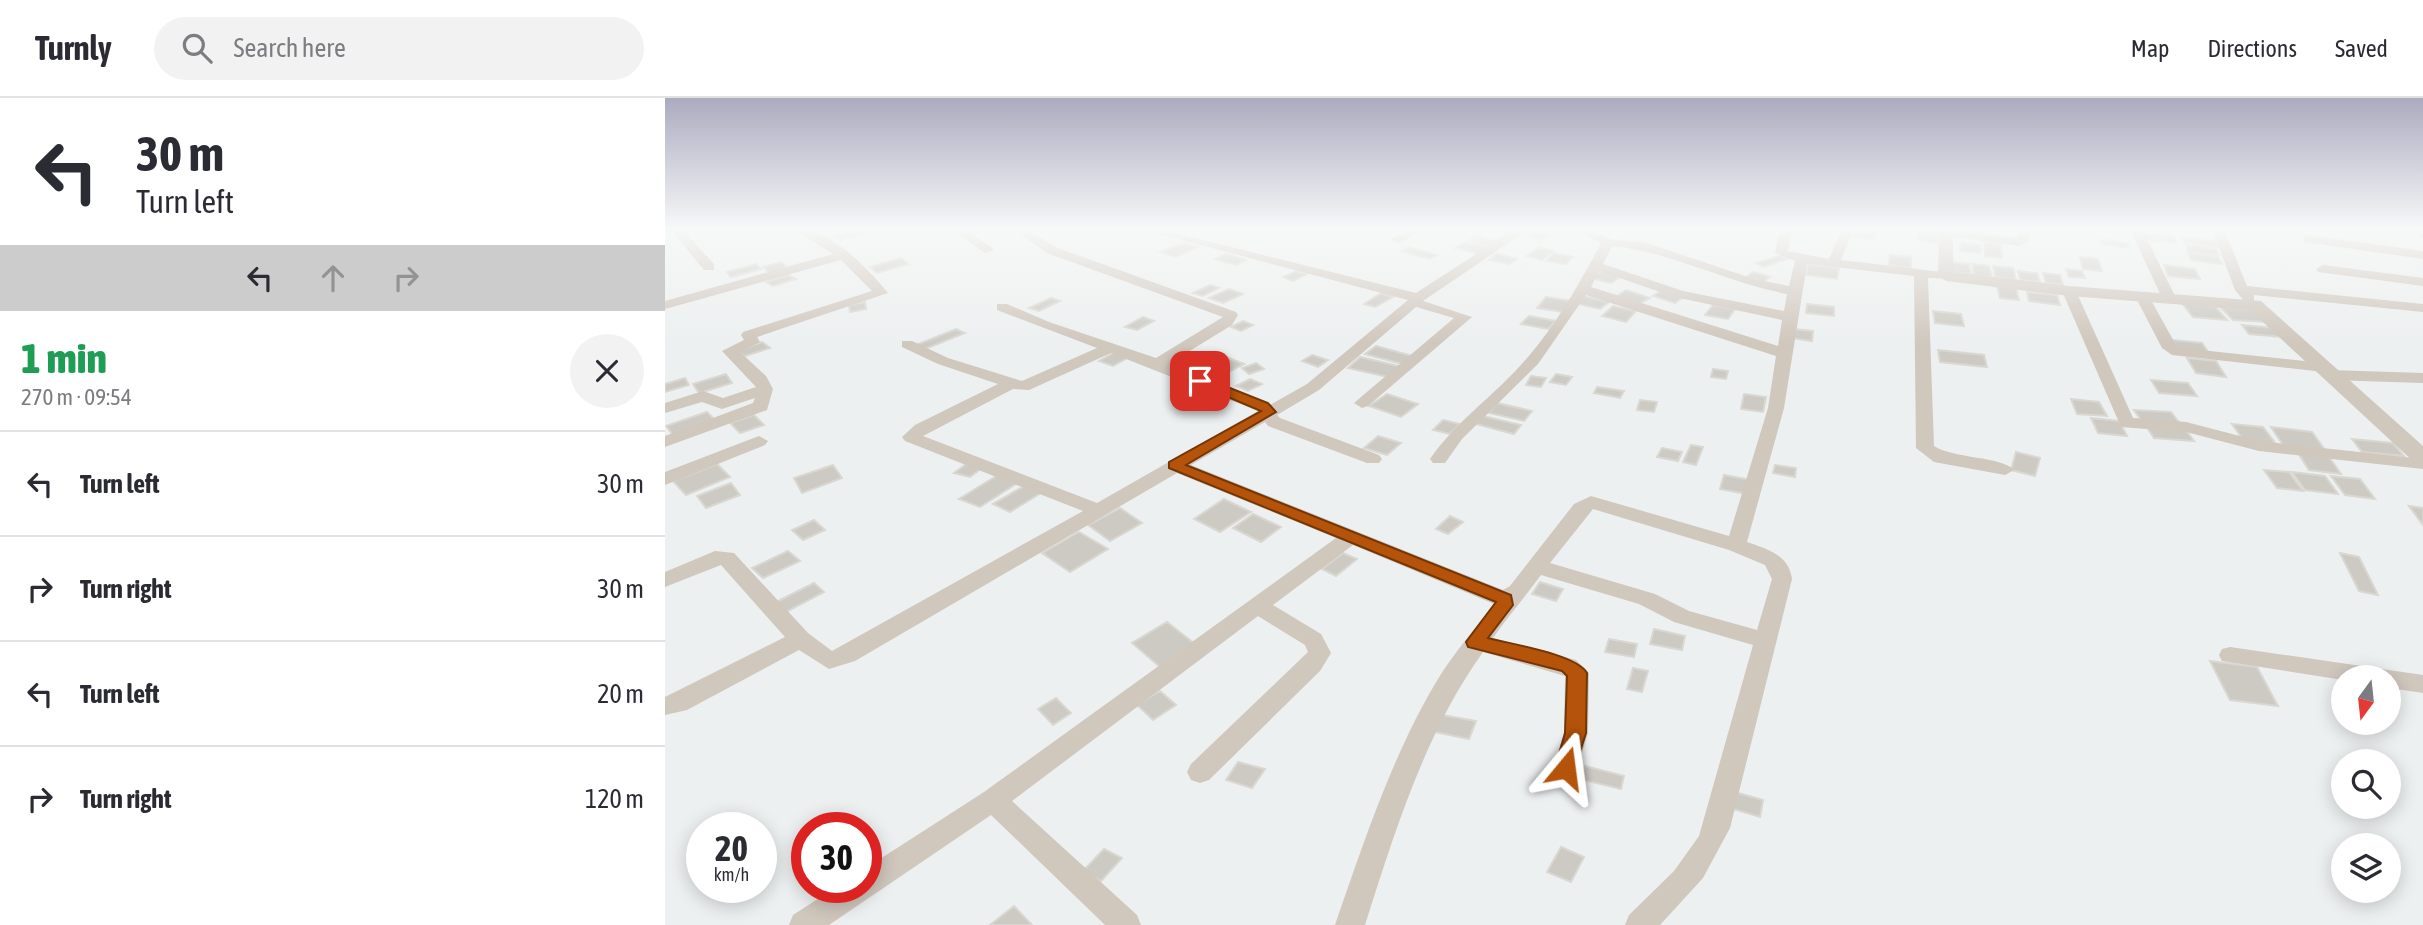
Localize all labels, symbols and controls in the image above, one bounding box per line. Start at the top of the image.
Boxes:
search box [154,17,644,80]
text: Turnly [35,29,112,67]
icon: search [178,29,216,67]
text: Search here [234,33,346,63]
text: Map [2131,35,2169,62]
text: Directions [2207,35,2297,62]
text: Saved [2335,35,2388,62]
text: 30 m [136,125,224,181]
icon: left [21,126,112,217]
text: Turn left [136,183,234,220]
icon: left [241,259,279,297]
icon: ahead [314,259,352,297]
icon: right [387,259,425,297]
text: 1 min [21,334,107,382]
button: close [570,334,644,408]
pin [1170,351,1230,411]
icon: arrive [1181,362,1219,400]
text: 270 m · 09:54 [21,384,132,410]
icon: left [21,465,59,503]
text: Turn left [80,469,160,499]
text: 30 m [597,469,644,499]
icon: right [21,570,59,608]
text: Turn right [80,574,171,604]
text: 30 m [597,574,644,604]
north arrow [2331,665,2401,735]
map controls [2331,665,2401,903]
icon: left [21,675,59,713]
text: Turn left [80,679,160,709]
text: 20 m [597,679,644,709]
position arrow [1529,731,1603,805]
button: search [2331,749,2401,819]
icon: right [21,780,59,818]
text: Turn right [80,784,171,814]
text: 120 m [585,784,644,814]
speed limit sign: 30 [791,812,882,903]
text: 20 [715,828,748,868]
button: layers [2331,833,2401,903]
text: km/h [714,864,749,885]

